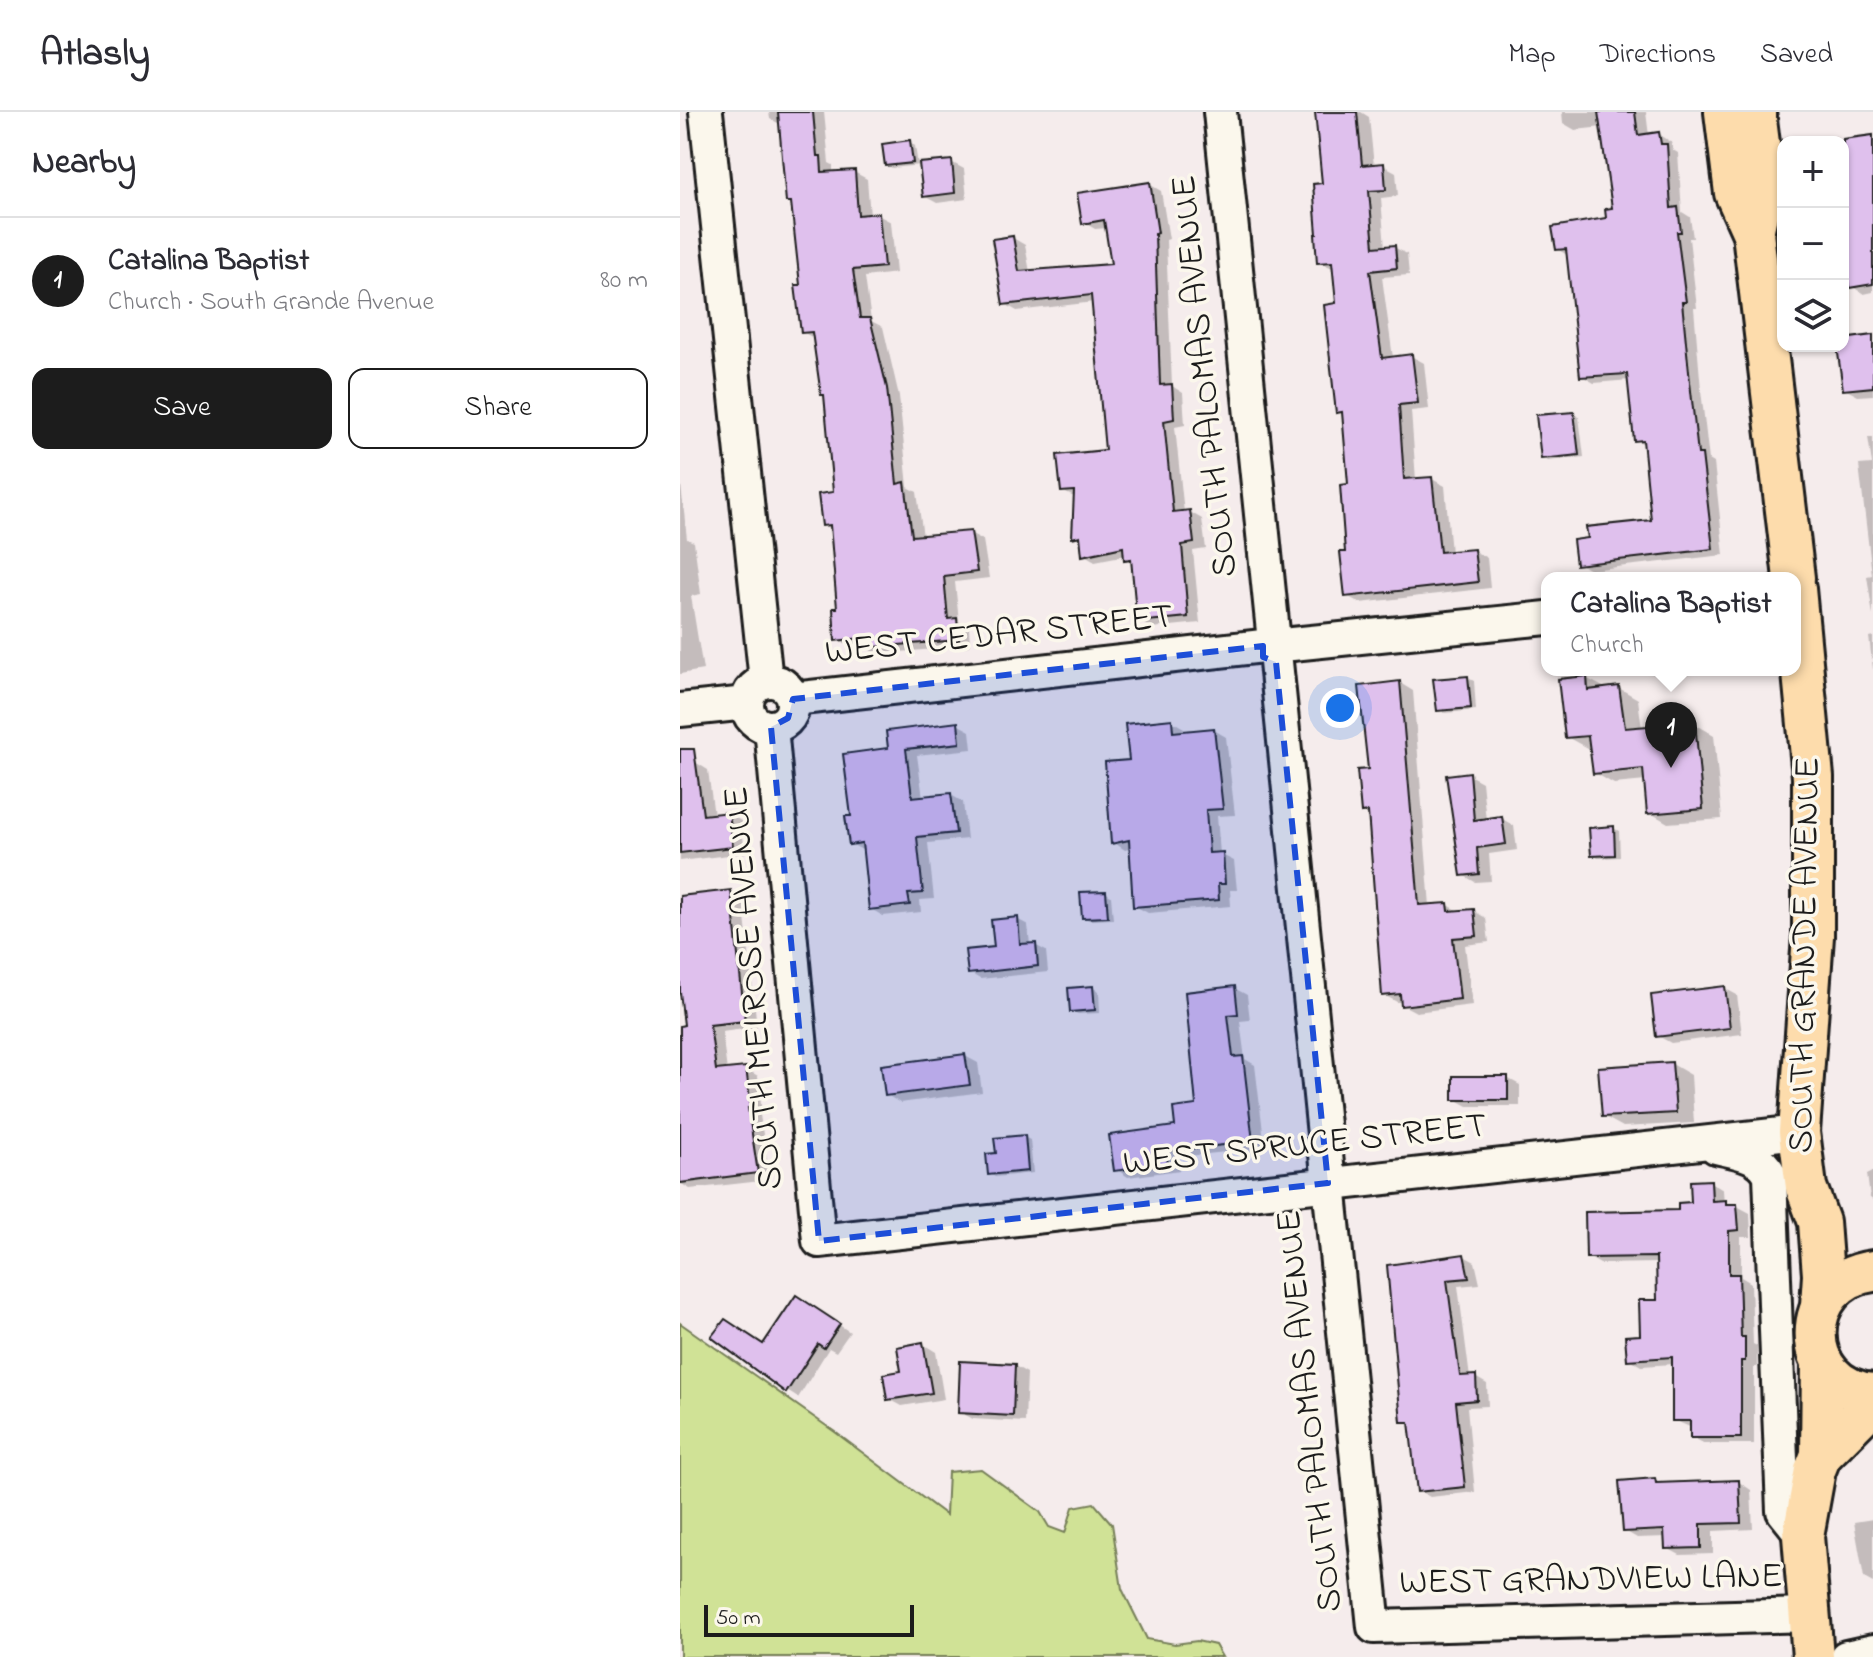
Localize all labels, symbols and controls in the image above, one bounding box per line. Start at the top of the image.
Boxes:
text: Atlasly [40,27,150,83]
text: Map [1508,35,1556,76]
text: Directions [1600,35,1716,76]
text: Saved [1760,35,1833,76]
map controls [1777,136,1849,352]
button: + [1777,136,1849,208]
text: Nearby [32,139,136,189]
street label: SOUTH PALOMAS AVENUE [1159,172,1253,580]
button: − [1777,208,1849,280]
text: Catalina Baptist [108,240,309,284]
text: 1 [54,262,62,300]
text: 80 m [600,262,648,300]
button: layers [1777,280,1849,352]
text: Church · South Grande Avenue [108,284,434,322]
button: Save [32,368,332,449]
button: Share [348,368,648,449]
popup [1541,572,1801,676]
text: Catalina Baptist [1570,583,1772,627]
street label: WEST CEDAR STREET [822,591,1176,681]
text: Church [1570,627,1644,665]
your location [1320,688,1360,728]
pin: 1 [1645,702,1697,768]
street label: SOUTH GRANDE AVENUE [1776,757,1836,1153]
street label: SOUTH MELROSE AVENUE [711,784,799,1192]
street label: WEST SPRUCE STREET [1121,1101,1489,1191]
street label: SOUTH PALOMAS AVENUE [1264,1207,1358,1615]
street label: WEST GRANDVIEW LANE [1399,1551,1783,1611]
scale bar [704,1601,914,1637]
text: 50 m [716,1603,761,1635]

